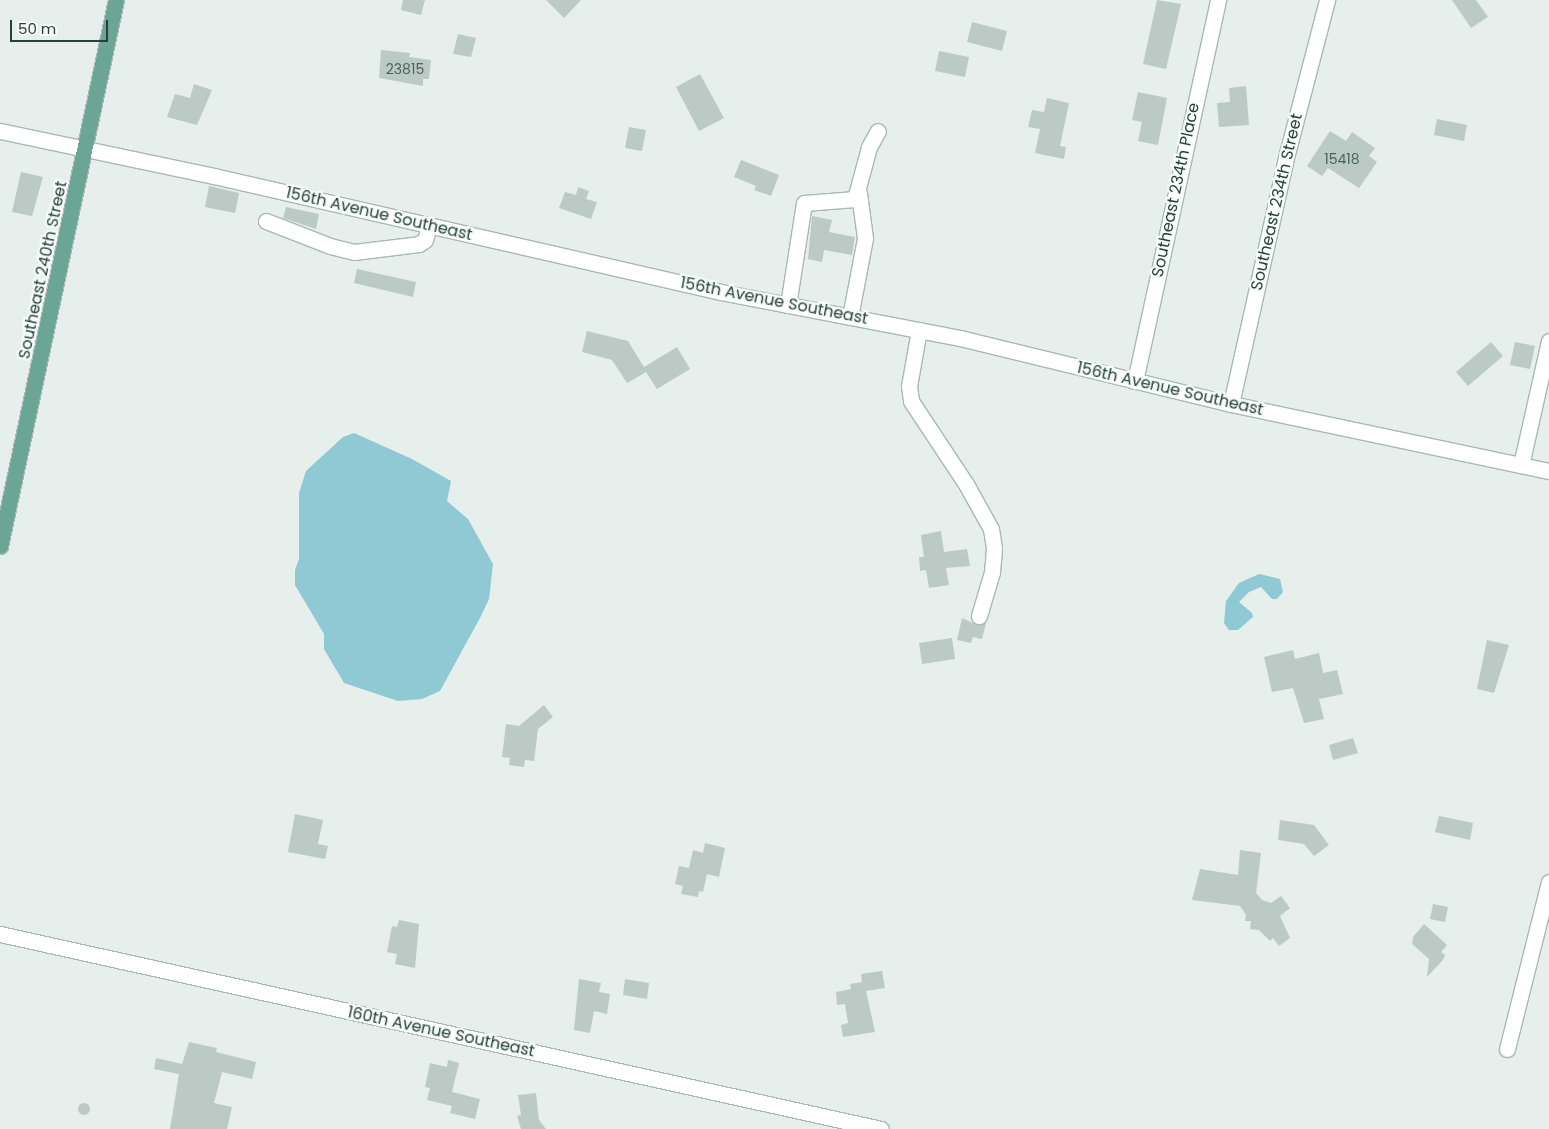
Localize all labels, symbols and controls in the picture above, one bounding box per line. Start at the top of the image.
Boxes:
scale bar [12,10,110,42]
text: 50 m [18,18,56,39]
house number: 23815 [386,61,424,77]
street label: Southeast 234th Place [1148,101,1204,279]
street label: Southeast 234th Street [1247,112,1307,292]
house number: 15418 [1324,151,1360,167]
street label: Southeast 240th Street [15,179,71,361]
street label: 156th Avenue Southeast [284,183,474,245]
street label: 156th Avenue Southeast [678,273,870,329]
street label: 156th Avenue Southeast [1075,358,1265,420]
street label: 160th Avenue Southeast [346,1003,536,1061]

